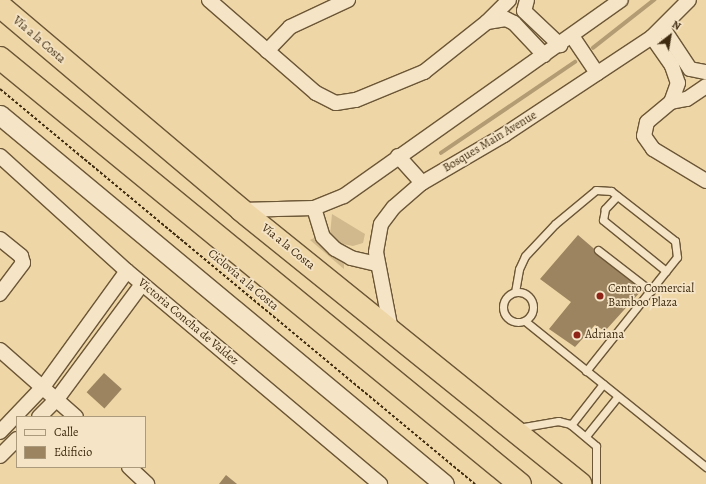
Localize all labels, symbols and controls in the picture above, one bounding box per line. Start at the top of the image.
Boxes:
street label: Vía a la Costa [10,13,68,67]
north arrow [650,16,690,56]
text: N [669,17,684,34]
street label: Bosques Main Avenue [441,108,539,176]
street label: Vía a la Costa [258,221,318,273]
street label: Ciclovía a la Costa [205,246,281,314]
street label: Victoria Concha de Valdez [135,276,241,368]
place label: Centro Comercial Bamboo Plaza [608,282,694,310]
marker: Centro Comercial Bamboo Plaza [595,291,605,301]
place label: Adriana [585,328,624,342]
marker: Adriana [572,330,582,340]
legend [16,416,146,468]
text: Calle [54,424,78,440]
text: Edificio [54,444,92,460]

